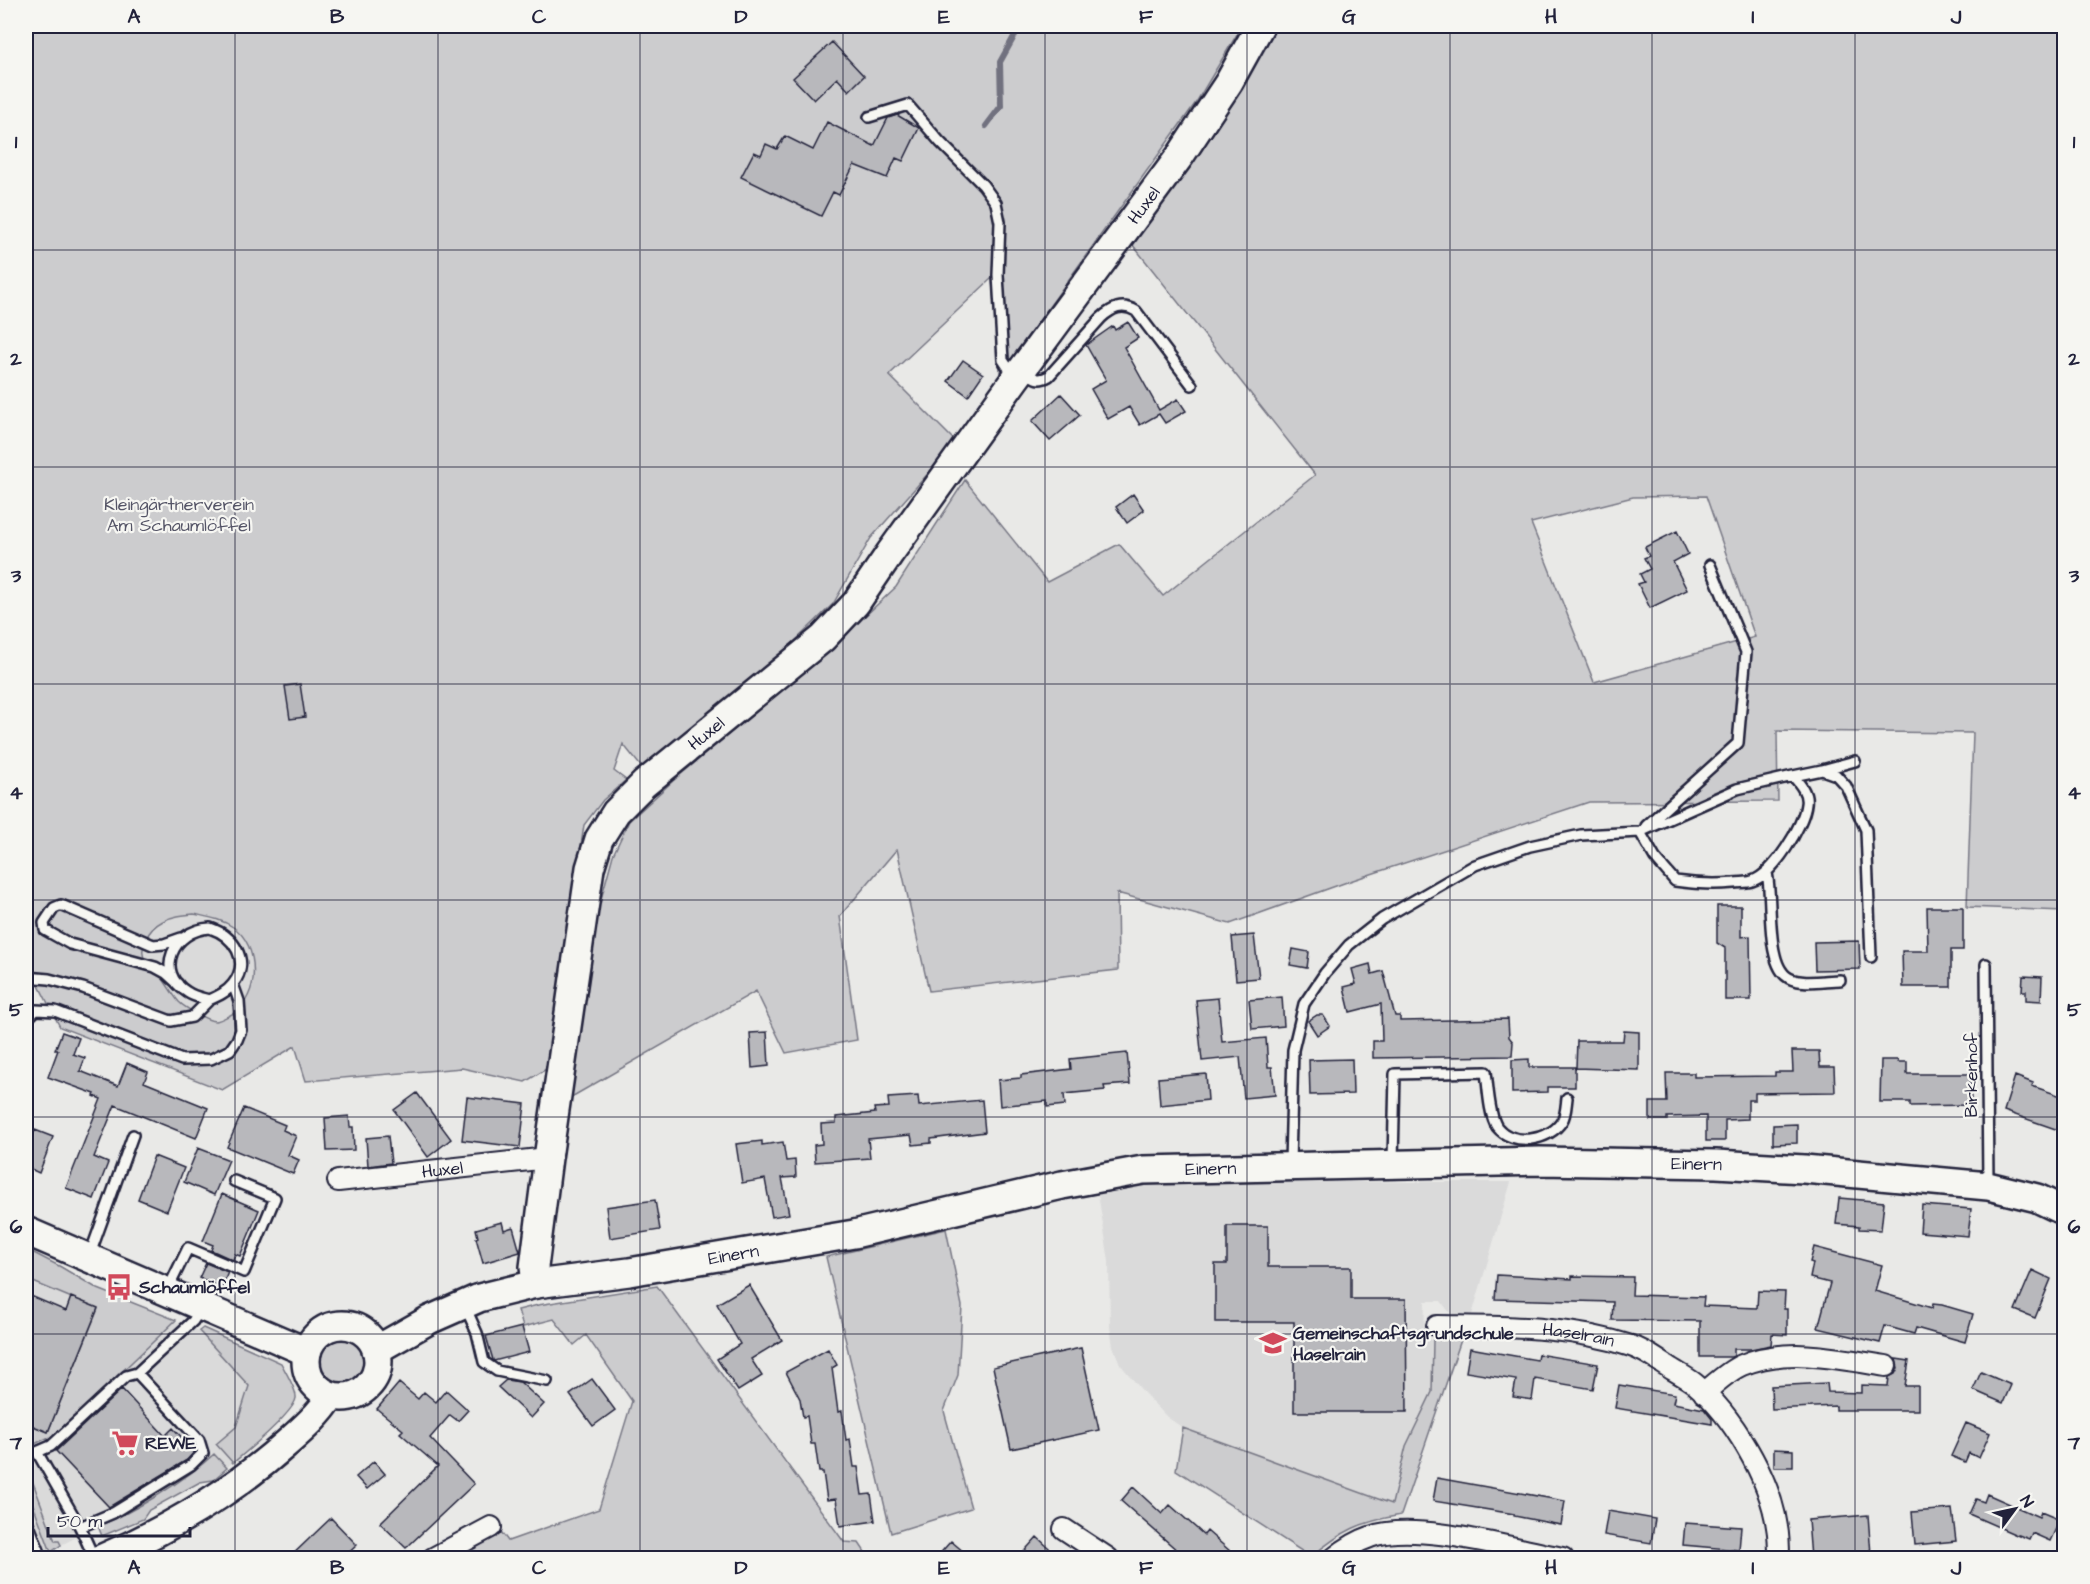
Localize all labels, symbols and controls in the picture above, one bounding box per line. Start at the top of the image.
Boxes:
text: A [128,3,141,31]
text: B [330,3,345,31]
text: C [532,3,547,31]
text: D [735,3,748,31]
text: E [938,3,950,31]
text: F [1139,3,1154,31]
text: G [1342,3,1356,31]
text: H [1545,3,1557,31]
text: I [1751,3,1755,31]
text: J [1950,3,1962,31]
text: 1 [15,128,18,156]
text: 1 [2073,128,2076,156]
street label: Huxel [1121,181,1166,229]
text: 2 [9,345,22,373]
text: 2 [2067,345,2080,373]
park label: Kleingärtnerverein Am Schaumlöffel [104,492,254,538]
text: 3 [10,562,22,590]
text: 3 [2068,562,2080,590]
street label: Huxel [682,711,730,756]
text: 4 [9,779,23,807]
text: 4 [2067,779,2081,807]
text: 5 [9,996,24,1024]
text: 5 [2067,996,2082,1024]
street label: Birkenhof [1959,1032,1984,1117]
street label: Einern [1671,1151,1723,1177]
street label: Huxel [421,1155,464,1184]
street label: Einern [1185,1155,1237,1182]
text: 6 [10,1213,23,1241]
text: 6 [2068,1213,2081,1241]
street label: Einern [706,1238,761,1271]
bus stop icon: Schaumlöffel [104,1272,134,1302]
place label: Schaumlöffel [138,1275,250,1300]
street label: Haselrain [1541,1317,1617,1353]
place label: Gemeinschaftsgrundschule Haselrain [1293,1321,1514,1367]
school or university icon: Gemeinschaftsgrundschule Haselrain [1258,1328,1288,1358]
supermarket icon: REWE [110,1428,140,1458]
text: 7 [9,1429,23,1457]
text: 7 [2067,1429,2081,1457]
place label: REWE [145,1431,196,1456]
north arrow [1985,1479,2045,1539]
text: N [2015,1491,2039,1512]
scale bar [48,1500,190,1538]
text: 50 m [57,1509,102,1534]
text: A [128,1554,141,1582]
text: B [330,1554,345,1582]
text: C [532,1554,547,1582]
text: D [735,1554,748,1582]
text: E [938,1554,950,1582]
text: F [1139,1554,1154,1582]
text: G [1342,1554,1356,1582]
text: H [1545,1554,1557,1582]
text: I [1751,1554,1755,1582]
text: J [1950,1554,1962,1582]

